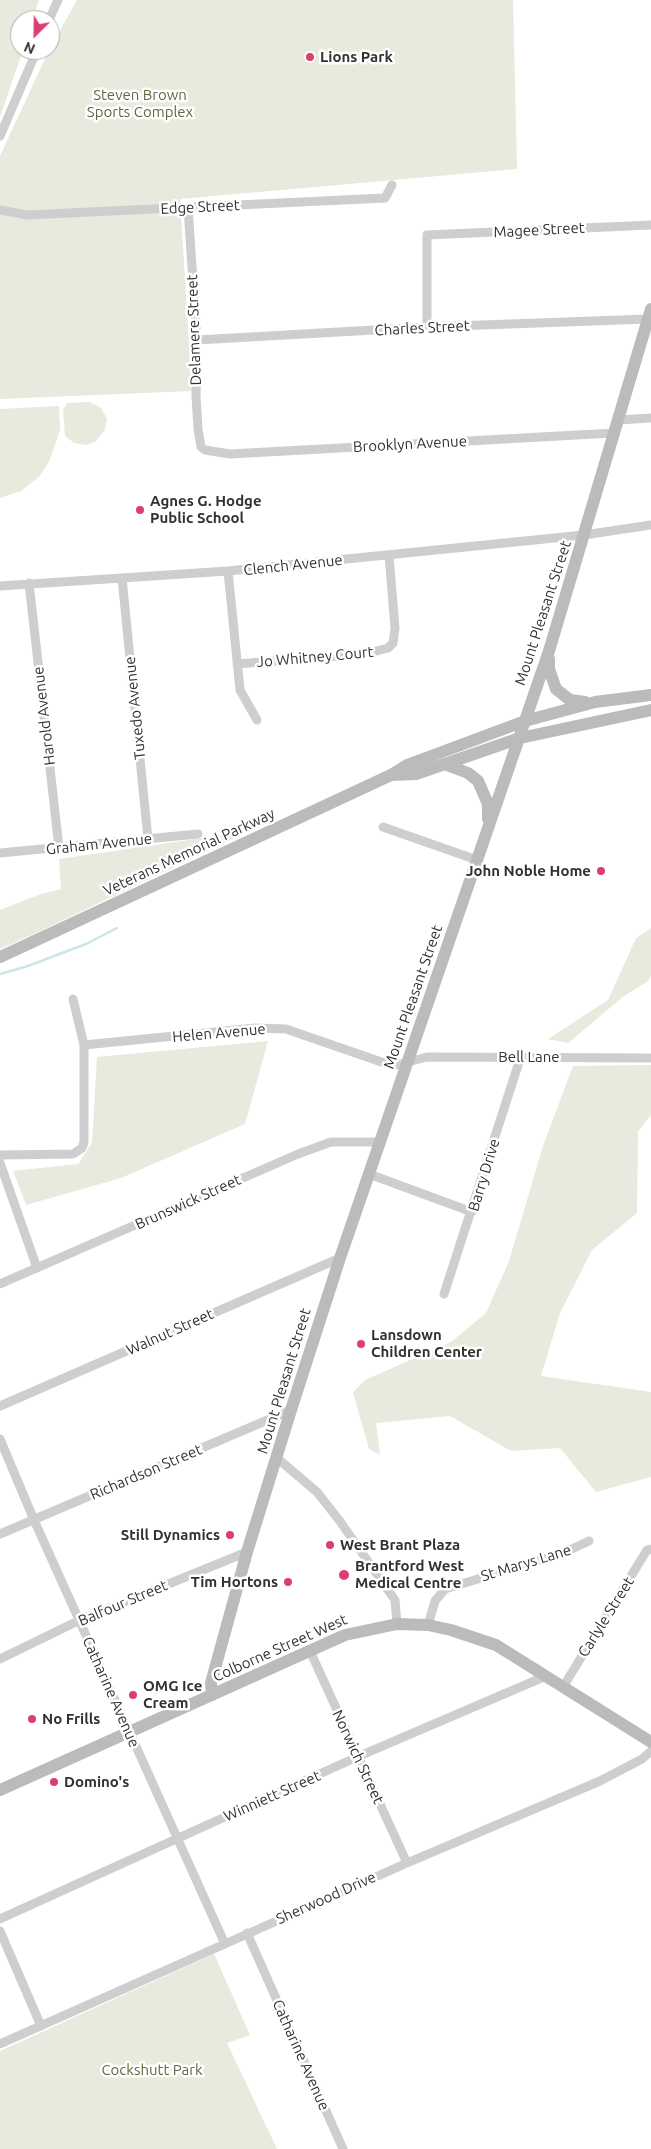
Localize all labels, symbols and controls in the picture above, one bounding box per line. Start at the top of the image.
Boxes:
north arrow [10,10,60,60]
text: N [22,38,37,57]
place label: Lions Park [320,48,393,66]
marker: Lions Park [304,51,316,63]
park label: Steven Brown Sports Complex [87,86,193,121]
street label: Edge Street [160,196,240,218]
street label: Magee Street [493,219,585,241]
street label: Delamere Street [183,274,205,386]
street label: Charles Street [374,317,470,339]
street label: Brooklyn Avenue [353,432,467,456]
place label: Agnes G. Hodge Public School [150,492,262,527]
marker: Agnes G. Hodge Public School [134,504,146,516]
street label: Mount Pleasant Street [511,538,575,688]
street label: Clench Avenue [243,551,343,579]
street label: Jo Whitney Court [256,643,374,671]
street label: Tuxedo Avenue [121,656,149,760]
street label: Harold Avenue [29,666,59,766]
street label: Veterans Memorial Parkway [100,804,278,900]
street label: Graham Avenue [45,829,153,859]
place label: John Noble Home [466,862,591,880]
marker: John Noble Home [595,865,607,877]
street label: Mount Pleasant Street [380,923,446,1071]
street label: Helen Avenue [172,1020,266,1046]
street label: Bell Lane [498,1048,560,1066]
street label: Barry Drive [464,1136,504,1214]
street label: Brunswick Street [132,1171,244,1233]
street label: Walnut Street [124,1305,216,1359]
street label: Mount Pleasant Street [253,1306,315,1456]
place label: Lansdown Children Center [371,1326,482,1361]
marker: Lansdown Children Center [355,1338,367,1350]
street label: Richardson Street [87,1440,205,1504]
place label: Still Dynamics [121,1526,220,1544]
marker: Still Dynamics [224,1529,236,1541]
place label: West Brant Plaza [340,1536,460,1554]
marker: West Brant Plaza [324,1539,336,1551]
street label: St Marys Lane [479,1541,573,1585]
place label: Brantford West Medical Centre [355,1557,464,1592]
marker: Brantford West Medical Centre [337,1568,351,1582]
place label: Tim Hortons [191,1573,278,1591]
street label: Carlyle Street [574,1574,638,1660]
street label: Balfour Street [76,1576,170,1630]
marker: Tim Hortons [282,1576,294,1588]
street label: Colborne Street West [210,1610,350,1686]
street label: Catharine Avenue [79,1634,143,1750]
place label: OMG Ice Cream [143,1677,202,1712]
marker: OMG Ice Cream [127,1689,139,1701]
street label: Norwich Street [328,1707,388,1807]
place label: No Frills [42,1710,100,1728]
marker: No Frills [26,1713,38,1725]
street label: Winniett Street [221,1767,323,1825]
place label: Domino's [64,1773,129,1791]
marker: Domino's [48,1776,60,1788]
street label: Sherwood Drive [273,1868,379,1928]
street label: Catharine Avenue [269,1997,333,2113]
park label: Cockshutt Park [101,2061,203,2079]

